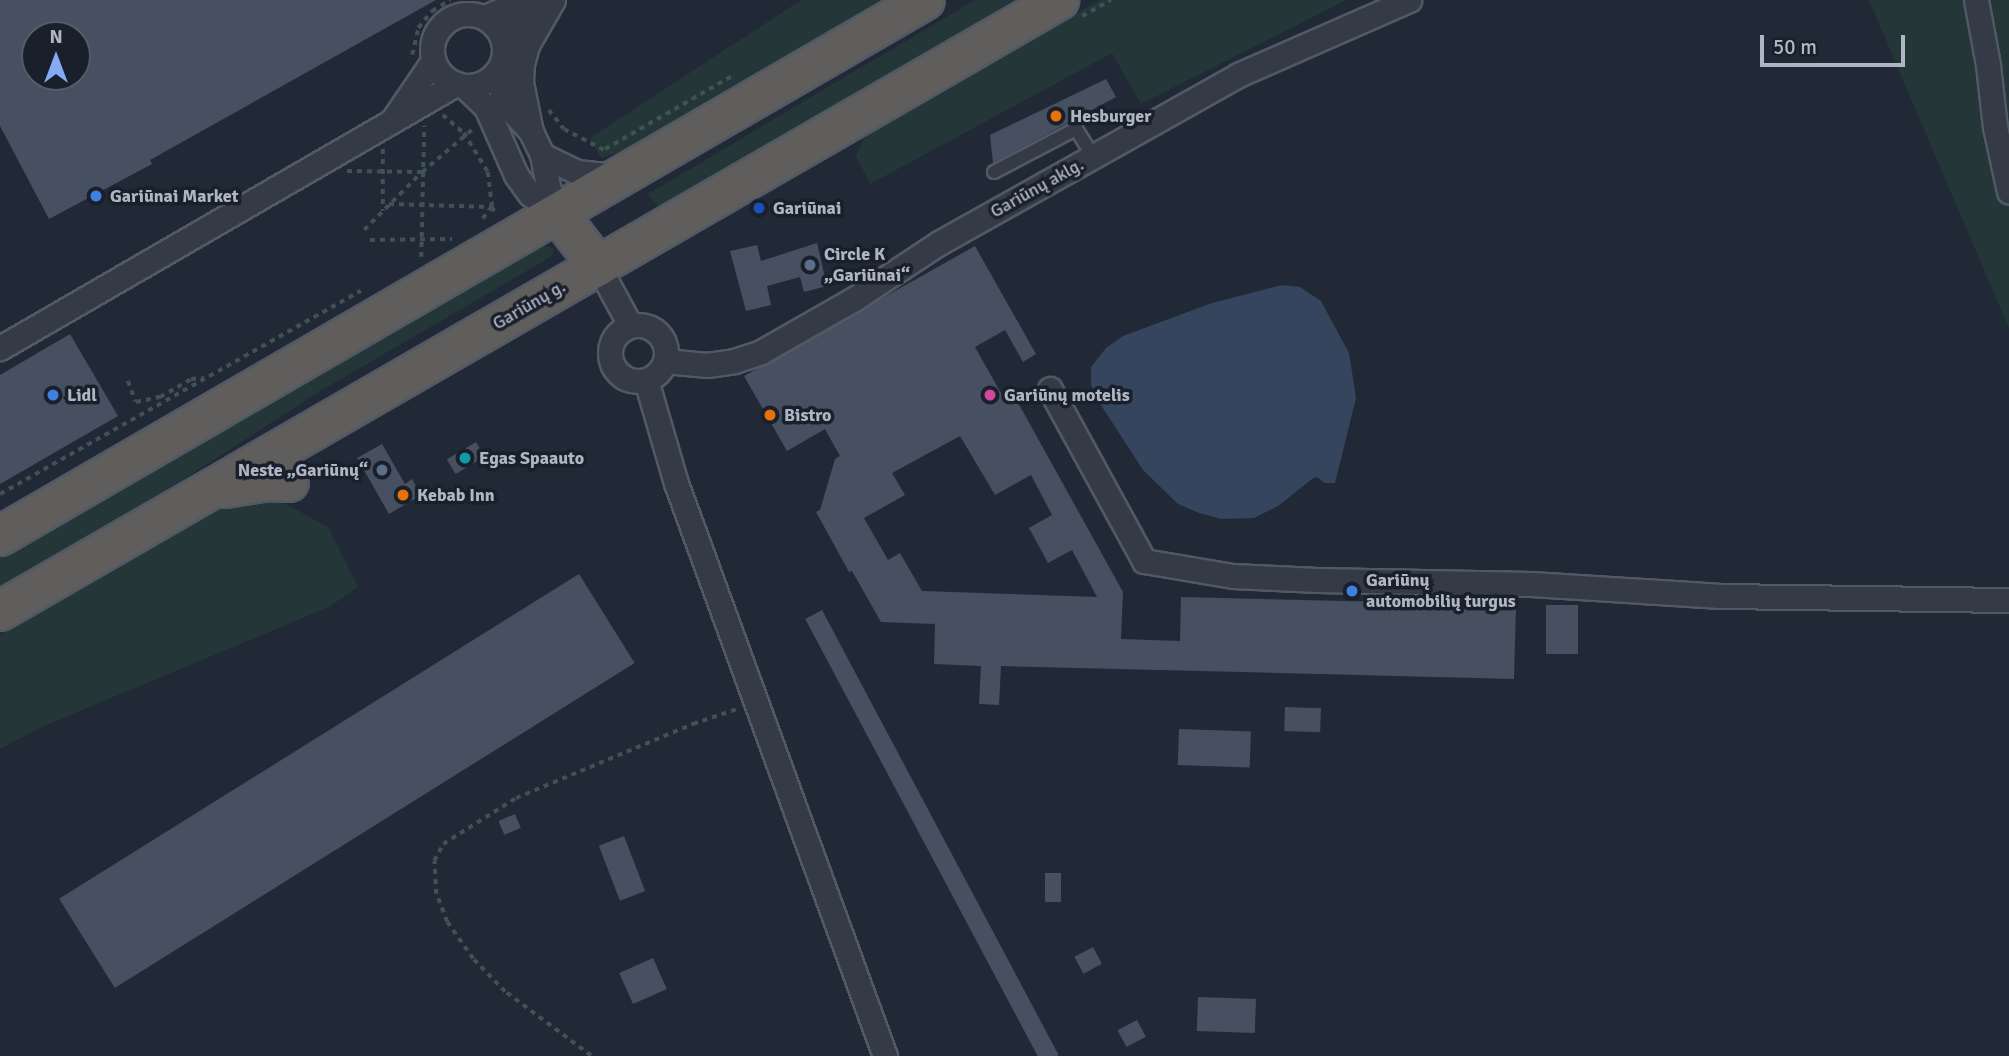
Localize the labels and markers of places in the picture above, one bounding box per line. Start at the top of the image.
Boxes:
place label: Hesburger [1070,105,1151,127]
marker: Hesburger [1048,108,1064,124]
place label: Gariūnai Market [110,185,238,207]
marker: Gariūnai Market [88,188,104,204]
place label: Gariūnai [773,197,841,219]
marker: Gariūnai [751,200,767,216]
place label: Circle K „Gariūnai“ [824,244,910,286]
marker: Circle K „Gariūnai“ [802,257,818,273]
place label: Lidl [67,384,97,406]
place label: Gariūnų motelis [1004,384,1130,406]
marker: Lidl [45,387,61,403]
marker: Gariūnų motelis [982,387,998,403]
place label: Bistro [784,404,831,426]
marker: Bistro [762,407,778,423]
place label: Egas Spaauto [479,447,584,469]
marker: Egas Spaauto [457,450,473,466]
place label: Neste „Gariūnų“ [238,459,368,481]
marker: Neste „Gariūnų“ [374,462,390,478]
place label: Kebab Inn [417,484,495,506]
marker: Kebab Inn [395,487,411,503]
place label: Gariūnų automobilių turgus [1366,570,1516,612]
marker: Gariūnų automobilių turgus [1344,583,1360,599]

